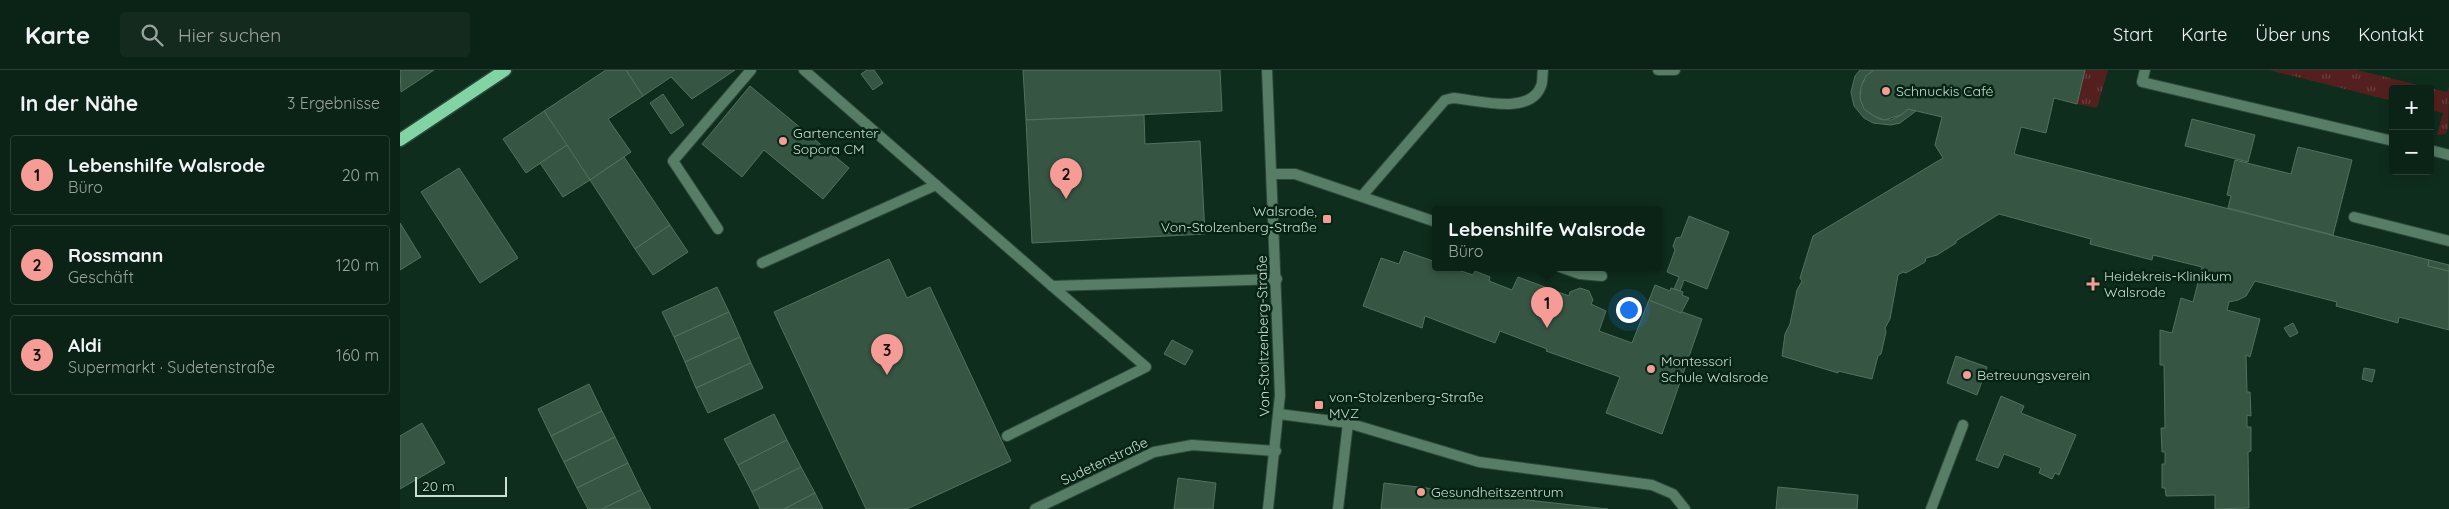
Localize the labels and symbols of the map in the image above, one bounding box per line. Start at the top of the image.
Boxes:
place label: Schnuckis Café [1896,82,1993,100]
marker: Schnuckis Café [1880,85,1892,97]
place label: Gartencenter Sopora CM [793,124,879,158]
marker: Gartencenter Sopora CM [777,135,789,147]
pin: 2 [1050,158,1082,199]
place label: Walsrode, Von-Stolzenberg-Straße [1161,202,1317,236]
marker: Walsrode, Von-Stolzenberg-Straße [1321,213,1333,225]
street label: Von-Stoltzenberg-Straße [1253,255,1273,417]
place label: Heidekreis-Klinikum Walsrode [2104,267,2232,301]
marker: Heidekreis-Klinikum Walsrode [2086,277,2100,291]
pin: 1 [1531,287,1563,328]
your location [1616,297,1642,323]
pin: 3 [871,334,903,375]
place label: Montessori Schule Walsrode [1661,352,1769,386]
marker: Montessori Schule Walsrode [1645,363,1657,375]
place label: Betreuungsverein [1977,366,2090,384]
marker: Betreuungsverein [1961,369,1973,381]
place label: von-Stolzenberg-Straße MVZ [1329,388,1484,422]
marker: von-Stolzenberg-Straße MVZ [1313,399,1325,411]
street label: Sudetenstraße [1057,433,1151,489]
scale bar [415,474,508,497]
place label: Gesundheitszentrum [1431,483,1564,501]
marker: Gesundheitszentrum [1415,486,1427,498]

